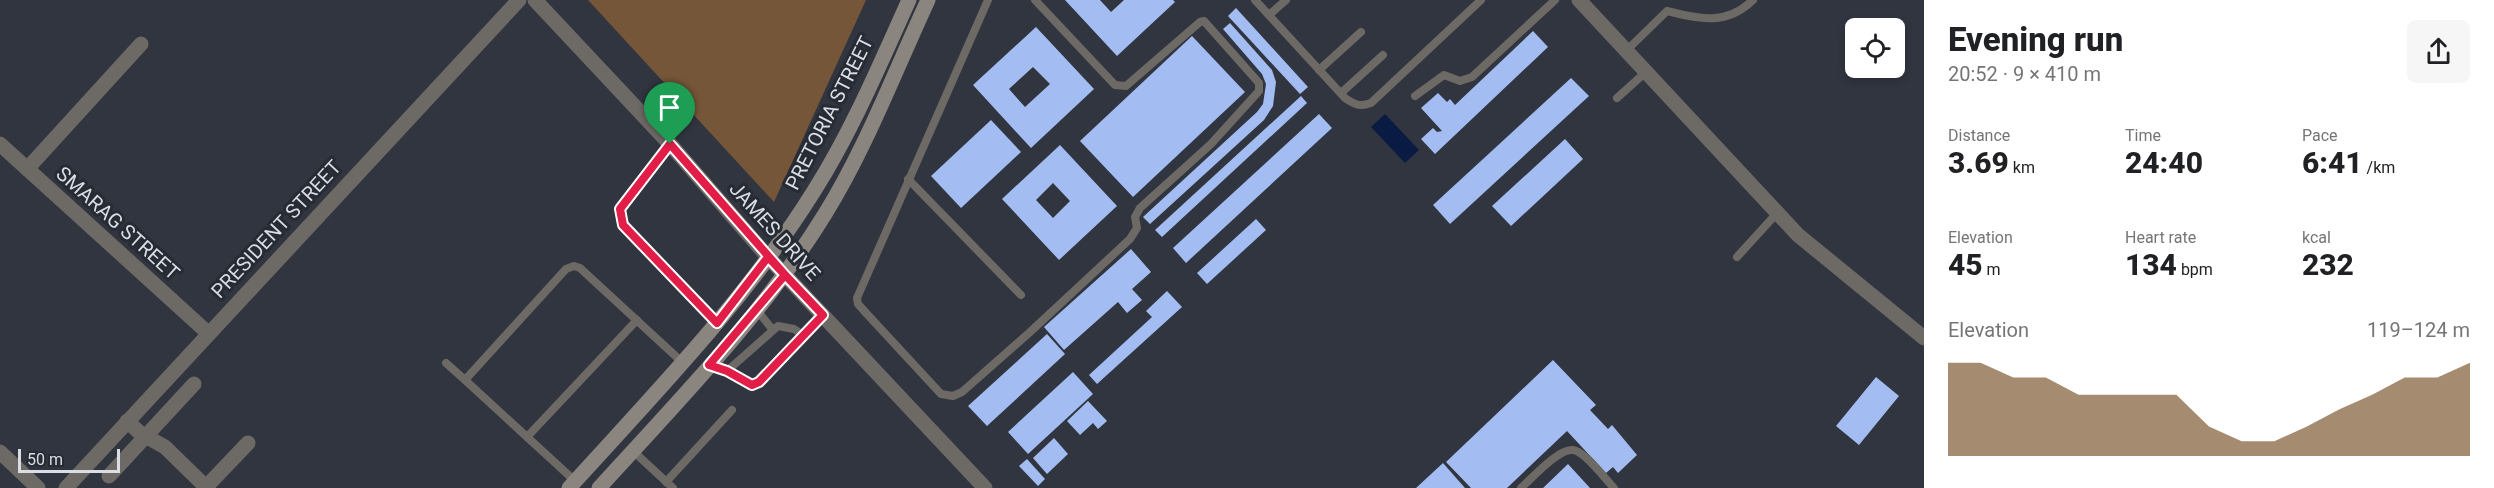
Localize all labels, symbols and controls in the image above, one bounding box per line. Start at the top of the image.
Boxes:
map controls [1845,18,1905,78]
button: locate [1845,18,1905,78]
text: Evening run [1948,20,2123,59]
button: share [2407,20,2470,83]
street label: PRETORIA STREET [780,32,878,194]
text: 20:52 · 9 × 410 m [1948,62,2101,86]
pin [644,82,695,144]
icon: arrive [653,91,686,124]
text: Distance [1948,126,2010,145]
text: Time [2125,126,2161,145]
text: Pace [2302,126,2338,145]
text: 3.69 [1948,145,2009,180]
text: 24:40 [2125,145,2203,180]
text: 6:41 [2302,145,2363,180]
street label: PRESIDENT STREET [206,155,346,303]
text: km [2009,158,2035,177]
text: /km [2363,158,2395,177]
street label: SMARAG STREET [51,161,185,285]
street label: JAMES DRIVE [724,177,826,285]
text: Elevation [1948,228,2013,247]
text: Heart rate [2125,228,2196,247]
text: kcal [2302,228,2331,247]
text: 45 [1948,247,1983,282]
text: 134 [2125,247,2177,282]
text: 232 [2302,247,2354,282]
text: m [1983,260,2001,279]
text: bpm [2177,260,2213,279]
text: Elevation [1948,318,2029,342]
text: 119–124 m [2367,318,2470,342]
scale bar [18,446,120,474]
text: 50 m [27,450,63,469]

